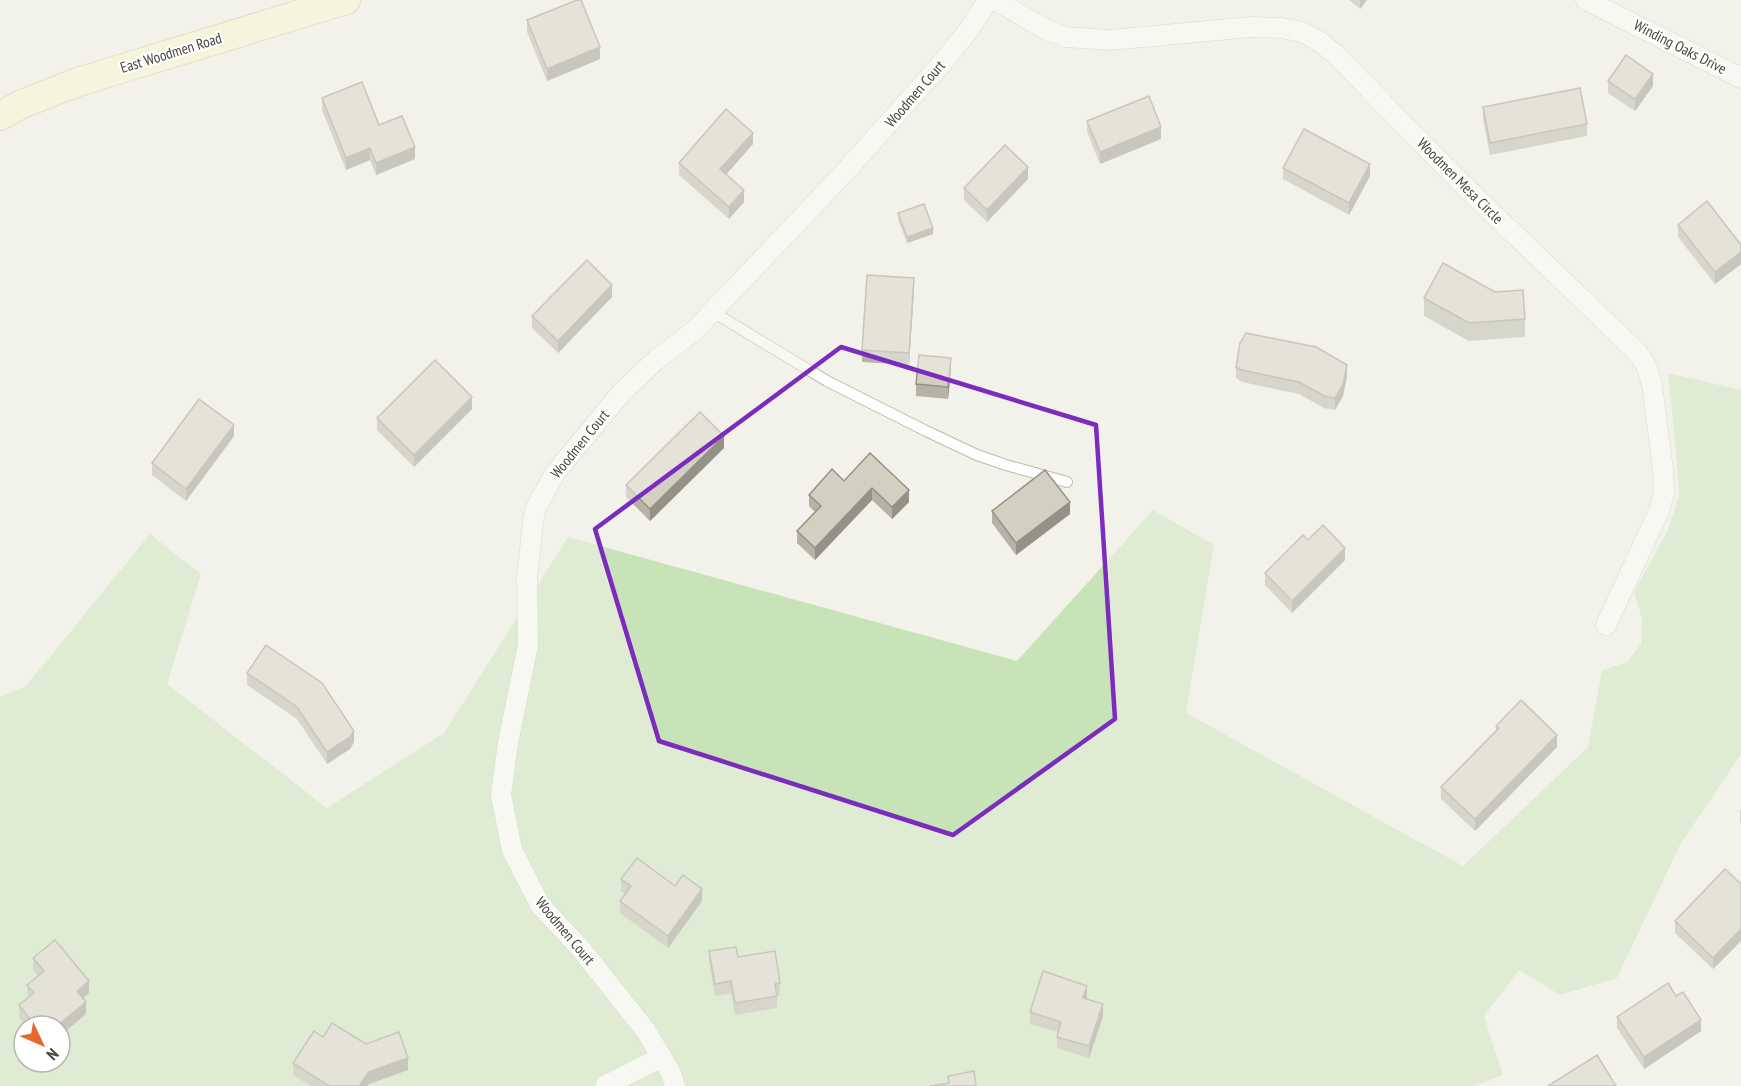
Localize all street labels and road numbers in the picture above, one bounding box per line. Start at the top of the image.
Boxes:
street label: Winding Oaks Drive [1631,15,1730,78]
street label: East Woodmen Road [118,28,224,77]
street label: Woodmen Court [880,56,949,131]
street label: Woodmen Mesa Circle [1413,134,1507,228]
street label: Woodmen Court [546,406,613,482]
street label: Woodmen Court [532,893,599,968]

